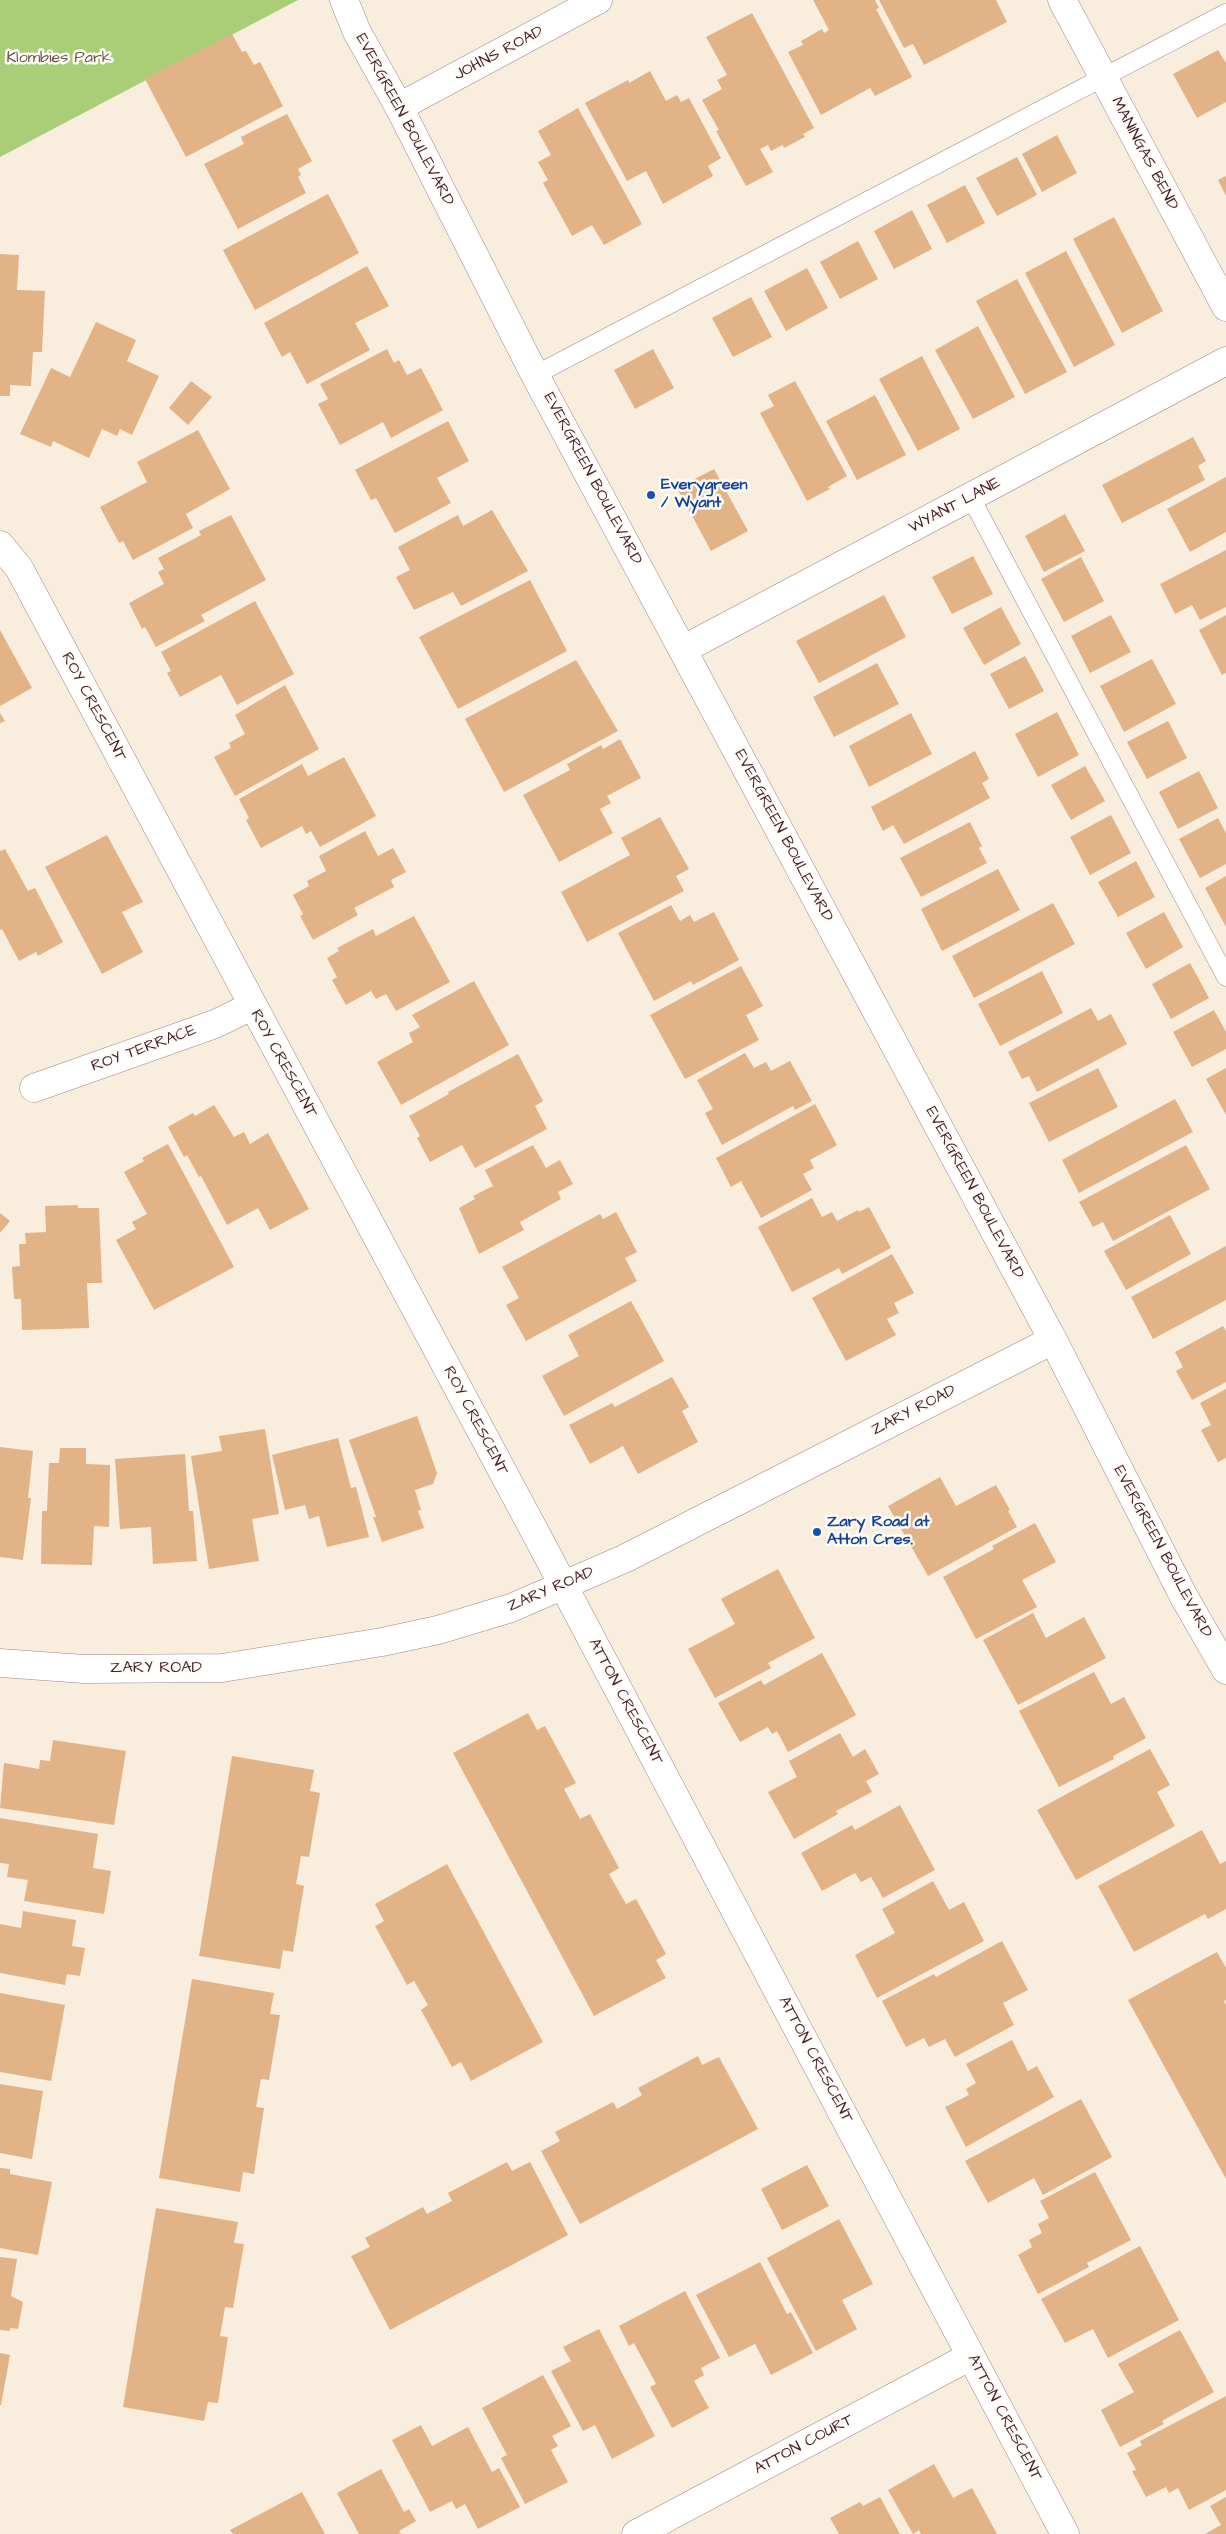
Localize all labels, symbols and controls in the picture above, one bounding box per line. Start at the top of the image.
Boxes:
street label: JOHNS ROAD [451,22,547,86]
street label: EVERGREEN BOULEVARD [350,31,458,209]
park label: Klombies Park [6,49,112,69]
street label: MANINGAS BEND [1106,94,1182,214]
street label: EVERGREEN BOULEVARD [538,390,646,568]
street label: WYANT LANE [906,474,1004,538]
place label: Everygreen / Wyant [661,476,747,514]
marker: Everygreen / Wyant [645,489,657,501]
street label: ROY CRESCENT [56,649,130,765]
street label: EVERGREEN BOULEVARD [729,747,837,925]
street label: ROY CRESCENT [245,1007,321,1121]
street label: ROY TERRACE [89,1021,199,1077]
street label: EVERGREEN BOULEVARD [920,1104,1028,1282]
street label: ROY CRESCENT [438,1363,512,1479]
street label: ZARY ROAD [869,1382,959,1440]
street label: EVERGREEN BOULEVARD [1108,1463,1216,1641]
place label: Zary Road at Atton Cres. [827,1513,929,1551]
marker: Zary Road at Atton Cres. [811,1526,823,1538]
street label: ZARY ROAD [505,1563,597,1617]
street label: ATTON CRESCENT [584,1635,666,1769]
street label: ZARY ROAD [110,1659,202,1679]
street label: ATTON CRESCENT [774,1993,856,2127]
street label: ATTON CRESCENT [963,2351,1045,2485]
street label: ATTON COURT [751,2411,857,2479]

